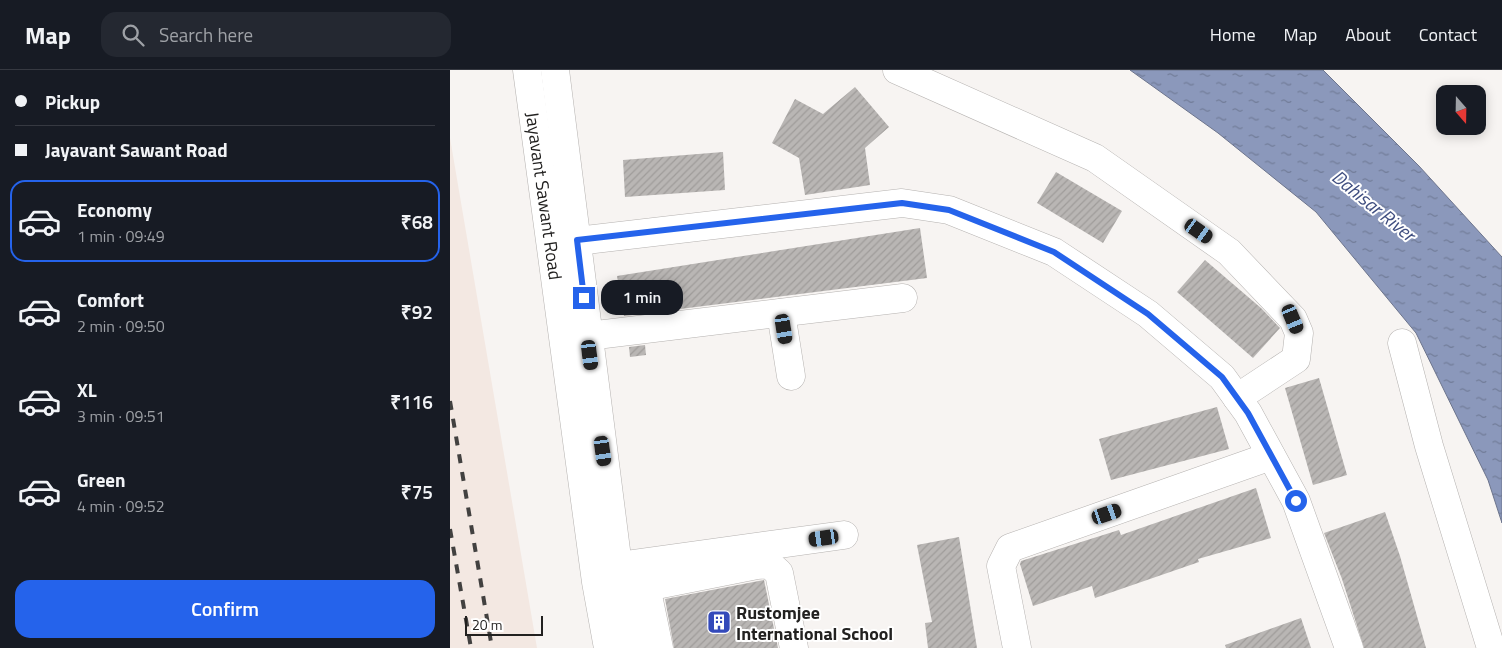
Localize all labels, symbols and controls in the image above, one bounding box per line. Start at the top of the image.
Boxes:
search box [101,12,451,57]
text: Map [25,17,71,53]
text: Search here [159,20,253,49]
icon: search [119,21,147,49]
text: Home [1210,21,1256,48]
text: Map [1284,21,1317,48]
text: About [1345,21,1391,48]
text: Contact [1419,21,1477,48]
north arrow [1436,85,1486,135]
map controls [1436,85,1486,135]
text: Pickup [45,87,100,116]
street label: Jayavant Sawant Road [519,110,569,282]
text: Jayavant Sawant Road [45,135,228,164]
water label: Dahisar River [1326,162,1424,249]
text: Economy [77,195,152,224]
icon: car [17,199,62,244]
text: ₹68 [401,207,433,236]
car [1182,216,1215,246]
text: 1 min · 09:49 [77,224,165,248]
callout: 1 min [602,280,684,316]
text: Comfort [77,285,144,314]
text: 1 min [623,285,661,309]
route end [573,287,595,309]
icon: car [17,289,62,334]
text: ₹92 [401,297,433,326]
car [1280,302,1305,336]
car [774,313,793,345]
text: 2 min · 09:50 [77,314,165,338]
car [580,339,599,371]
text: XL [77,375,97,404]
icon: car [17,379,62,424]
text: ₹116 [390,387,433,416]
text: 3 min · 09:51 [77,404,165,428]
car [593,435,612,467]
text: Green [77,465,126,494]
icon: car [17,469,62,514]
text: ₹75 [401,477,433,506]
route start [1285,490,1307,512]
text: 4 min · 09:52 [77,494,165,518]
car [1090,502,1123,526]
car [808,528,839,548]
button: Confirm [15,580,435,638]
place label: Rustomjee International School [736,599,893,647]
building icon: Rustomjee International School [706,609,732,635]
scale bar [465,613,542,636]
text: 20 m [472,614,502,635]

